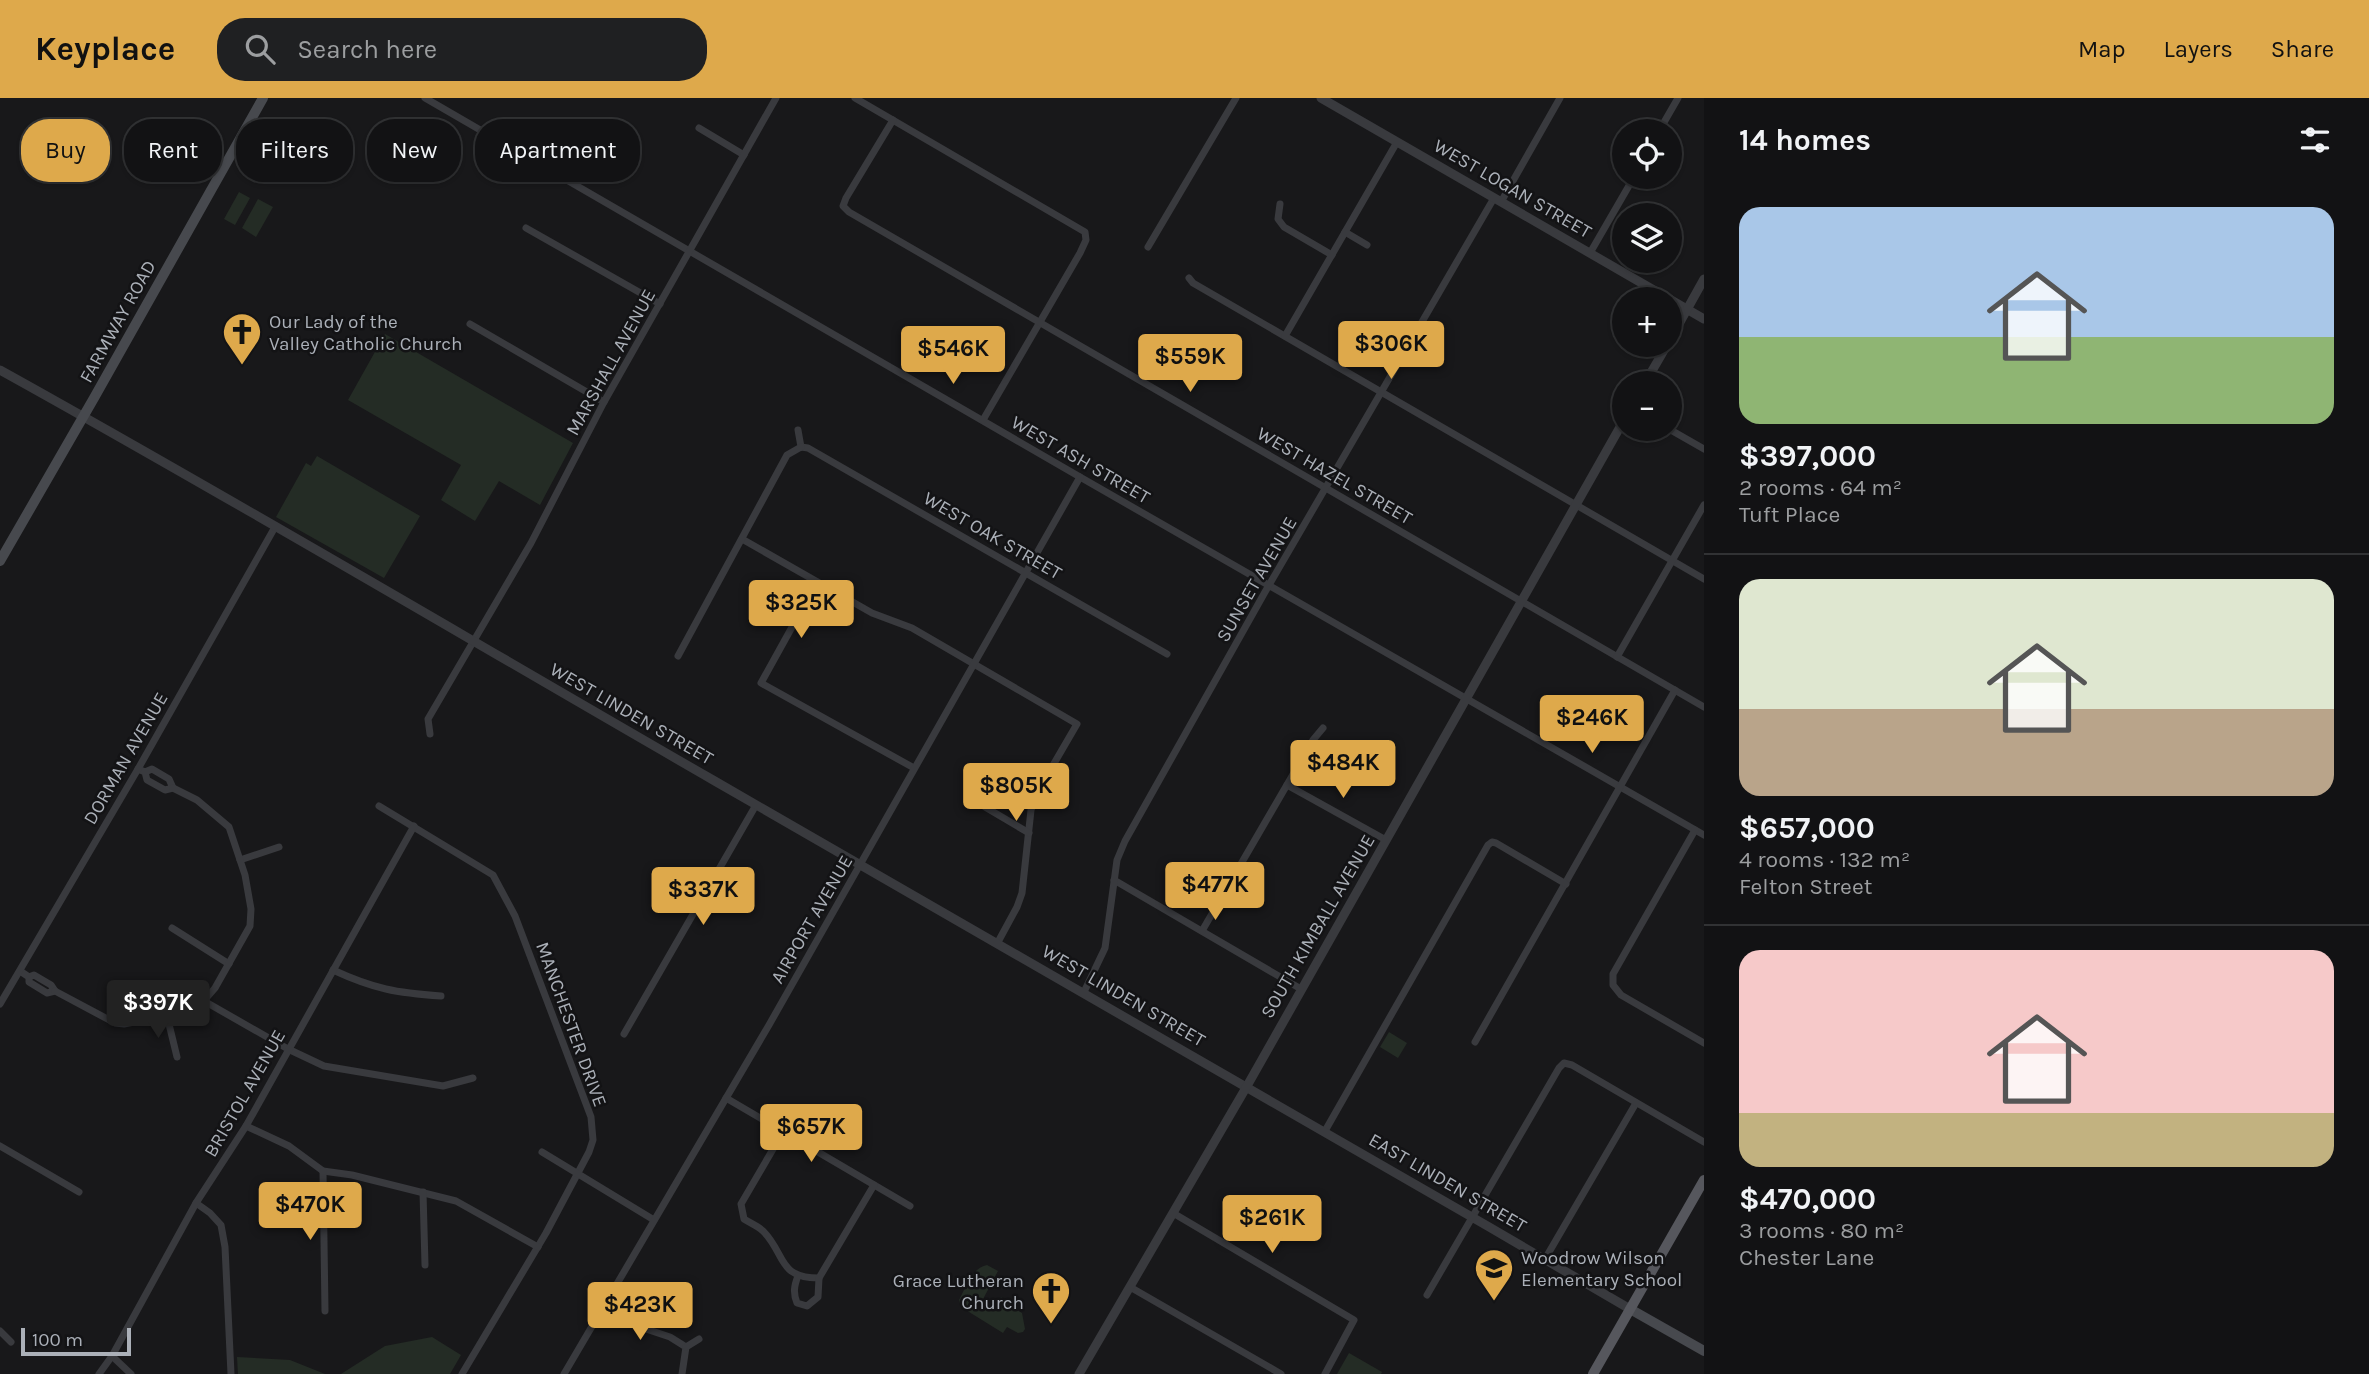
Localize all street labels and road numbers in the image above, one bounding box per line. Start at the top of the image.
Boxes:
street label: WEST LOGAN STREET [1430,135,1596,243]
street label: FARMWAY ROAD [75,256,161,387]
street label: MARSHALL AVENUE [562,285,660,439]
street label: WEST ASH STREET [1007,411,1154,509]
street label: WEST HAZEL STREET [1253,422,1416,530]
street label: WEST OAK STREET [919,487,1066,585]
street label: SUNSET AVENUE [1212,513,1302,646]
street label: WEST LINDEN STREET [546,658,717,770]
street label: DORMAN AVENUE [79,689,173,828]
street label: SOUTH KIMBALL AVENUE [1256,831,1380,1022]
street label: AIRPORT AVENUE [766,852,857,987]
street label: MANCHESTER DRIVE [531,939,611,1110]
street label: WEST LINDEN STREET [1038,940,1209,1052]
street label: BRISTOL AVENUE [200,1026,290,1161]
street label: EAST LINDEN STREET [1365,1129,1531,1237]

